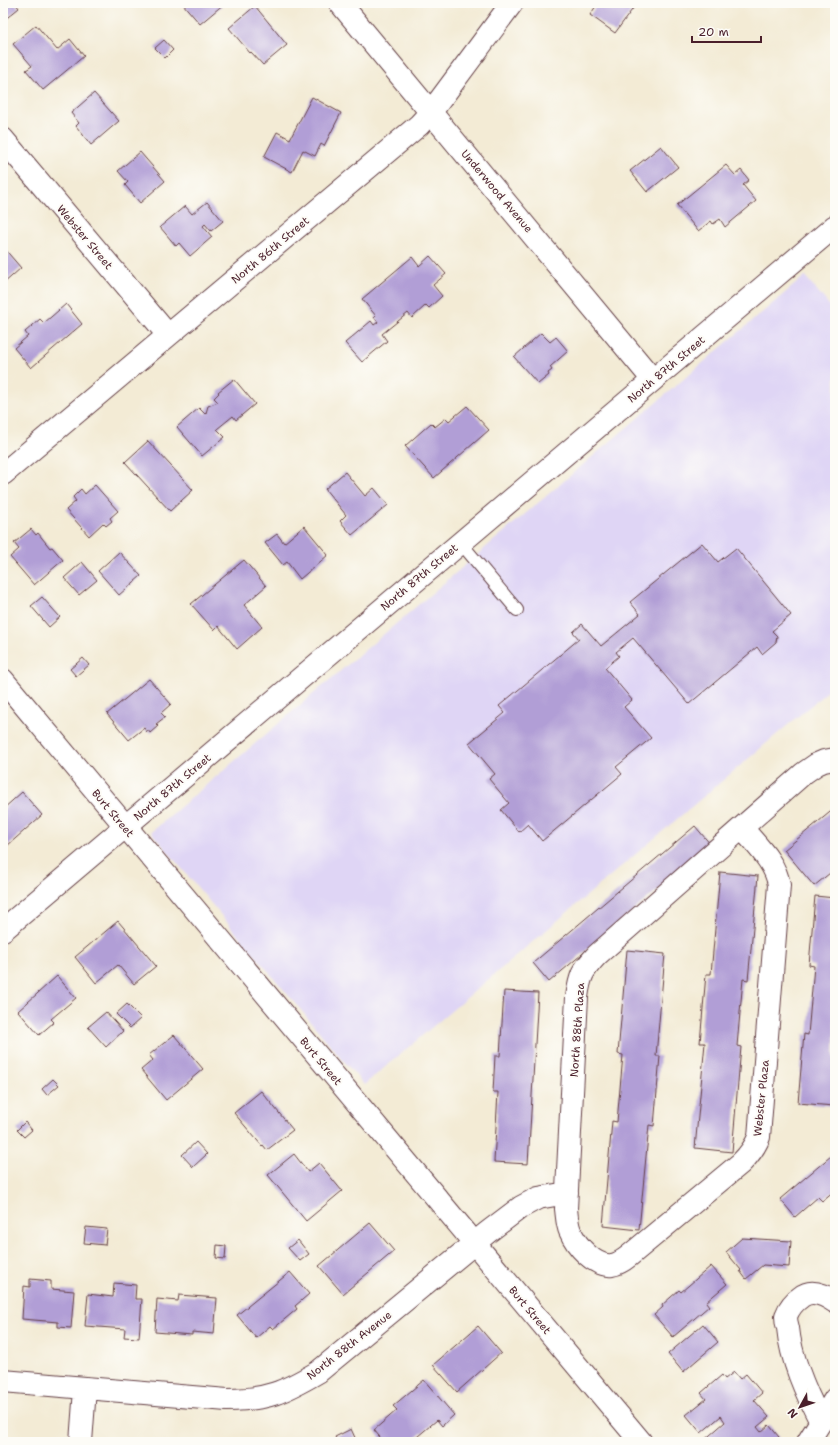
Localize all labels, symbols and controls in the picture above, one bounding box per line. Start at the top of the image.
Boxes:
scale bar [692,18,761,44]
text: 20 m [698,24,729,40]
street label: Underwood Avenue [457,147,536,236]
street label: Webster Street [53,202,116,273]
street label: North 86th Street [228,213,313,287]
street label: North 87th Street [624,332,708,406]
street label: North 87th Street [377,540,461,614]
street label: North 87th Street [130,750,214,824]
street label: Burt Street [88,786,137,841]
street label: North 88th Plaza [567,982,588,1078]
street label: Burt Street [296,1034,345,1089]
street label: Webster Plaza [750,1059,773,1137]
street label: Burt Street [505,1283,554,1338]
street label: North 88th Avenue [304,1307,395,1383]
north arrow [780,1387,820,1427]
text: N [784,1405,801,1421]

